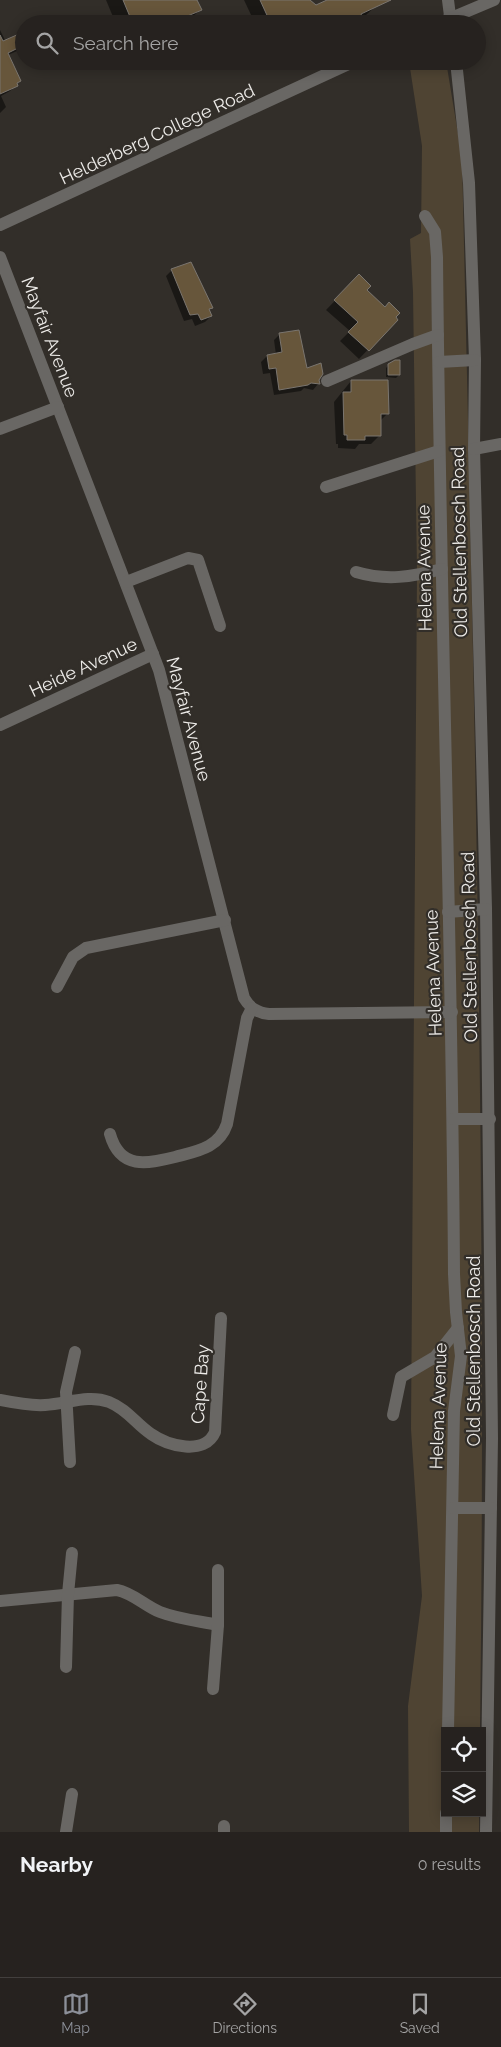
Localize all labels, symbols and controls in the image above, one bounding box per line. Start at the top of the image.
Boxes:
search box [15,15,486,70]
icon: search [33,29,61,57]
text: Search here [73,32,179,54]
street label: Helderberg College Road [56,79,258,189]
street label: Mayfair Avenue [17,274,83,401]
street label: Old Stellenbosch Road [447,446,471,638]
street label: Helena Avenue [412,504,436,632]
street label: Heide Avenue [26,633,141,701]
street label: Mayfair Avenue [162,655,216,784]
street label: Old Stellenbosch Road [457,851,481,1043]
street label: Helena Avenue [420,909,446,1037]
street label: Old Stellenbosch Road [463,1256,484,1446]
street label: Helena Avenue [425,1342,451,1470]
street label: Cape Bay [187,1343,213,1424]
map controls [441,1727,486,1817]
button: locate [441,1727,486,1772]
button: layers [441,1772,486,1817]
text: Nearby [20,1852,93,1877]
text: 0 results [418,1855,481,1874]
tab: Map [61,1990,90,2036]
tab: Directions [212,1990,277,2036]
tab: Saved [400,1990,440,2036]

